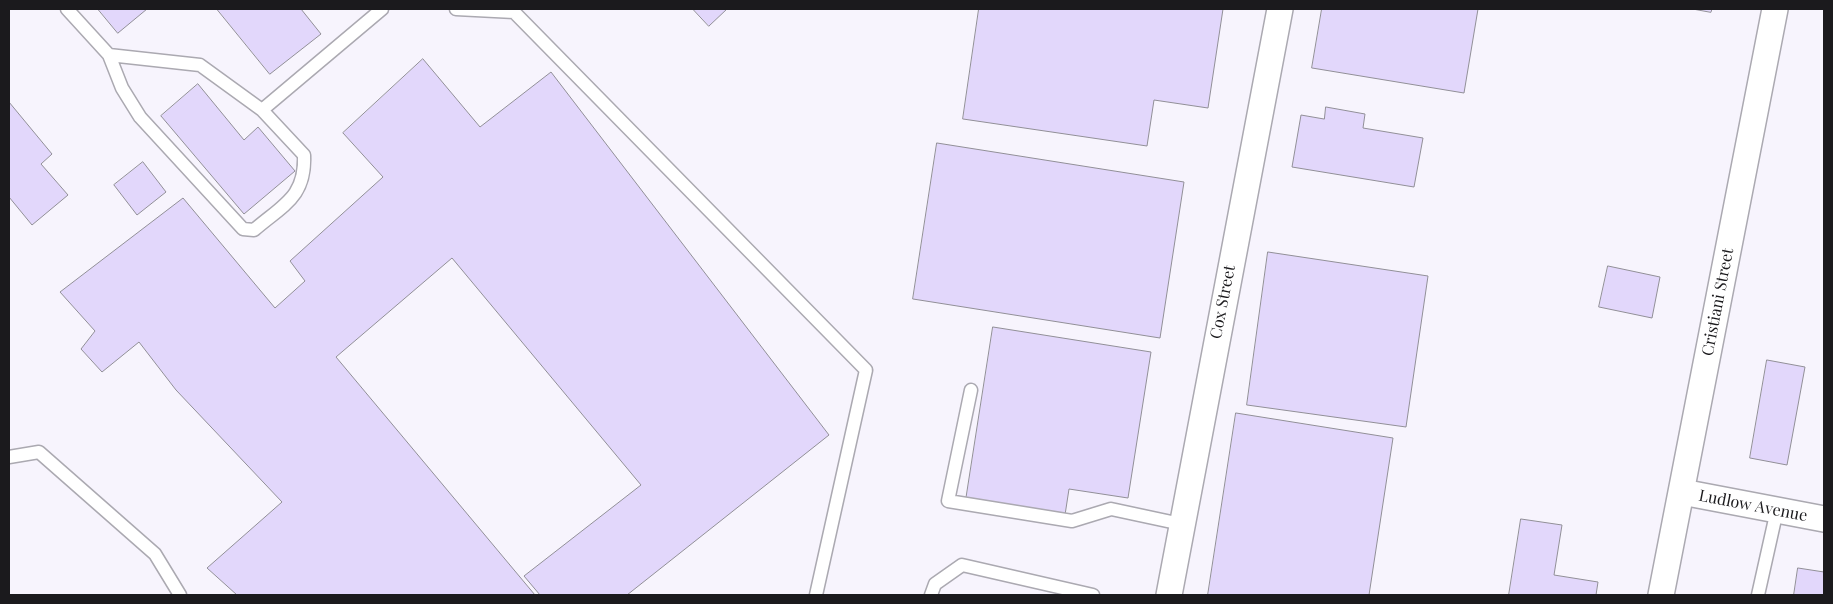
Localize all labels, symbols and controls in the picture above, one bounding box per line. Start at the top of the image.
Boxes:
street label: Cristiani Street [1698,246,1738,358]
street label: Cox Street [1206,263,1240,341]
street label: Ludlow Avenue [1697,486,1809,526]

